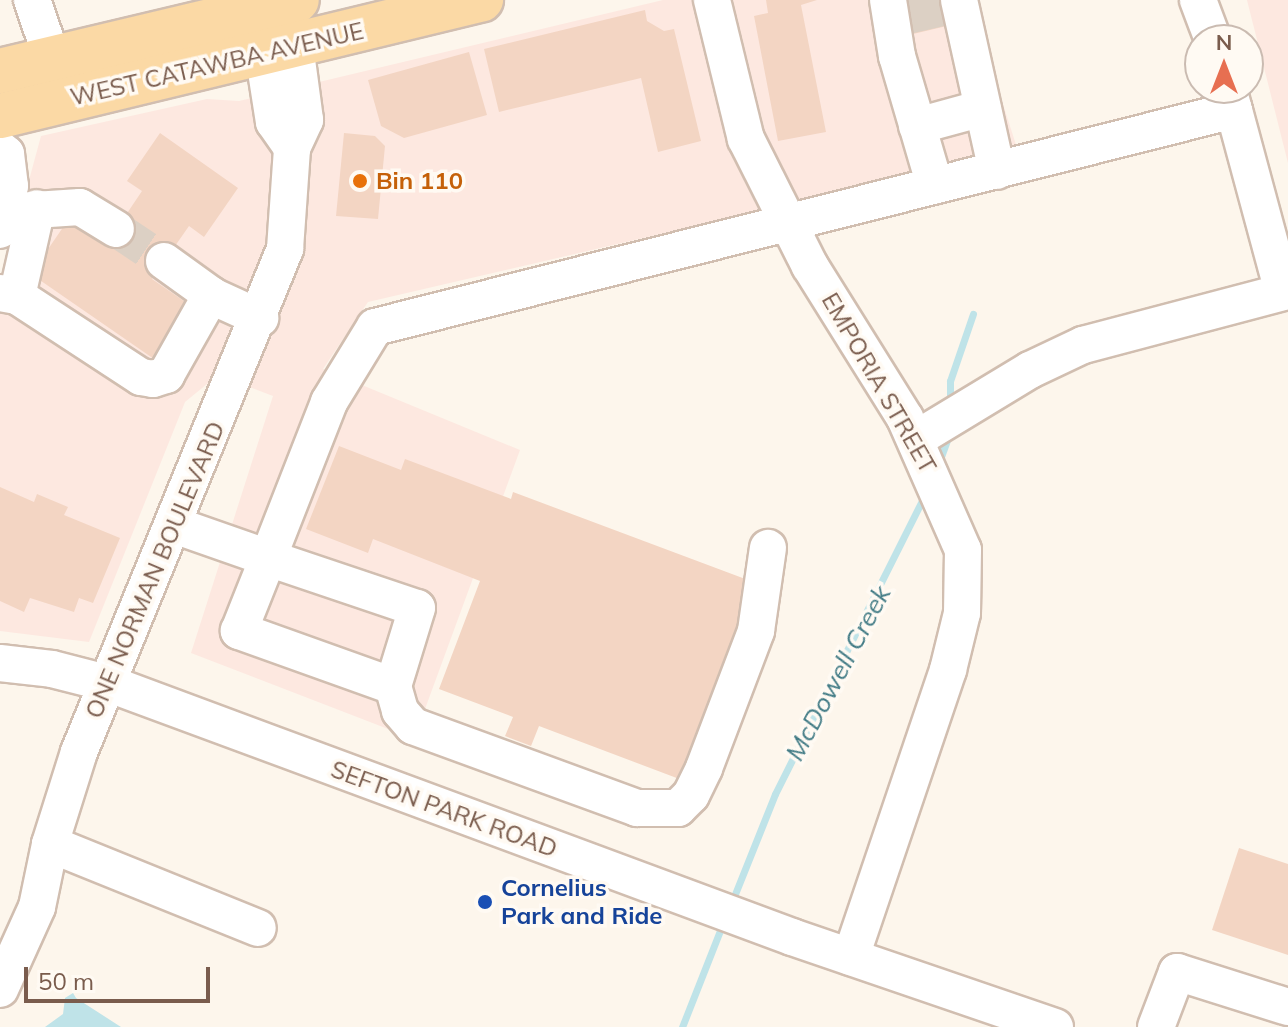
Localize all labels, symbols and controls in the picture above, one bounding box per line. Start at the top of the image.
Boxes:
street label: WEST CATAWBA AVENUE [68,16,366,112]
north arrow [1184,24,1264,104]
text: N [1216,28,1232,56]
place label: Bin 110 [376,167,463,195]
marker: Bin 110 [351,172,369,190]
street label: EMPORIA STREET [816,288,942,478]
street label: ONE NORMAN BOULEVARD [79,417,231,723]
water label: McDowell Creek [779,580,897,766]
street label: SEFTON PARK ROAD [327,755,561,863]
place label: Cornelius Park and Ride [501,874,663,930]
marker: Cornelius Park and Ride [476,893,494,911]
scale bar [28,951,214,1001]
text: 50 m [38,966,94,996]

